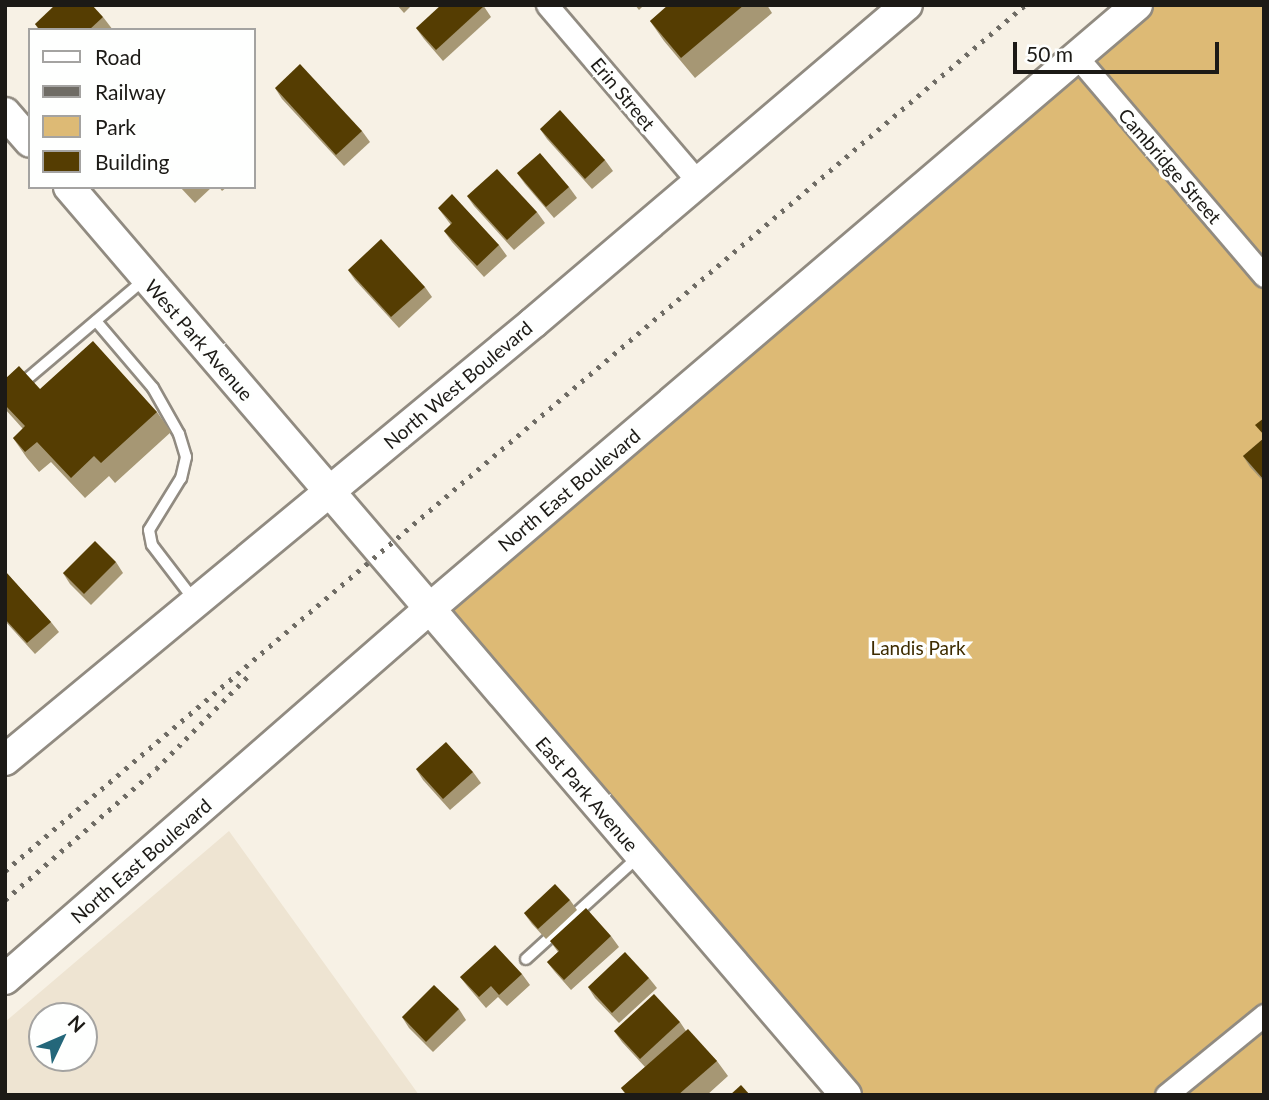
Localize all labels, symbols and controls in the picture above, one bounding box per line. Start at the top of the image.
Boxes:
legend [28,28,256,189]
scale bar [1017,28,1224,72]
text: 50 m [1026,41,1073,66]
text: Road [95,44,142,69]
street label: Erin Street [586,53,660,135]
text: Railway [95,79,166,104]
street label: Cambridge Street [1114,104,1226,228]
text: Park [95,114,136,139]
text: Building [95,149,170,174]
street label: West Park Avenue [140,275,258,405]
street label: North West Boulevard [379,316,537,454]
street label: North East Boulevard [493,424,645,556]
park label: Landis Park [870,637,966,659]
street label: East Park Avenue [531,732,643,856]
street label: North East Boulevard [66,794,216,928]
north arrow [28,1002,98,1072]
text: N [64,1010,90,1037]

